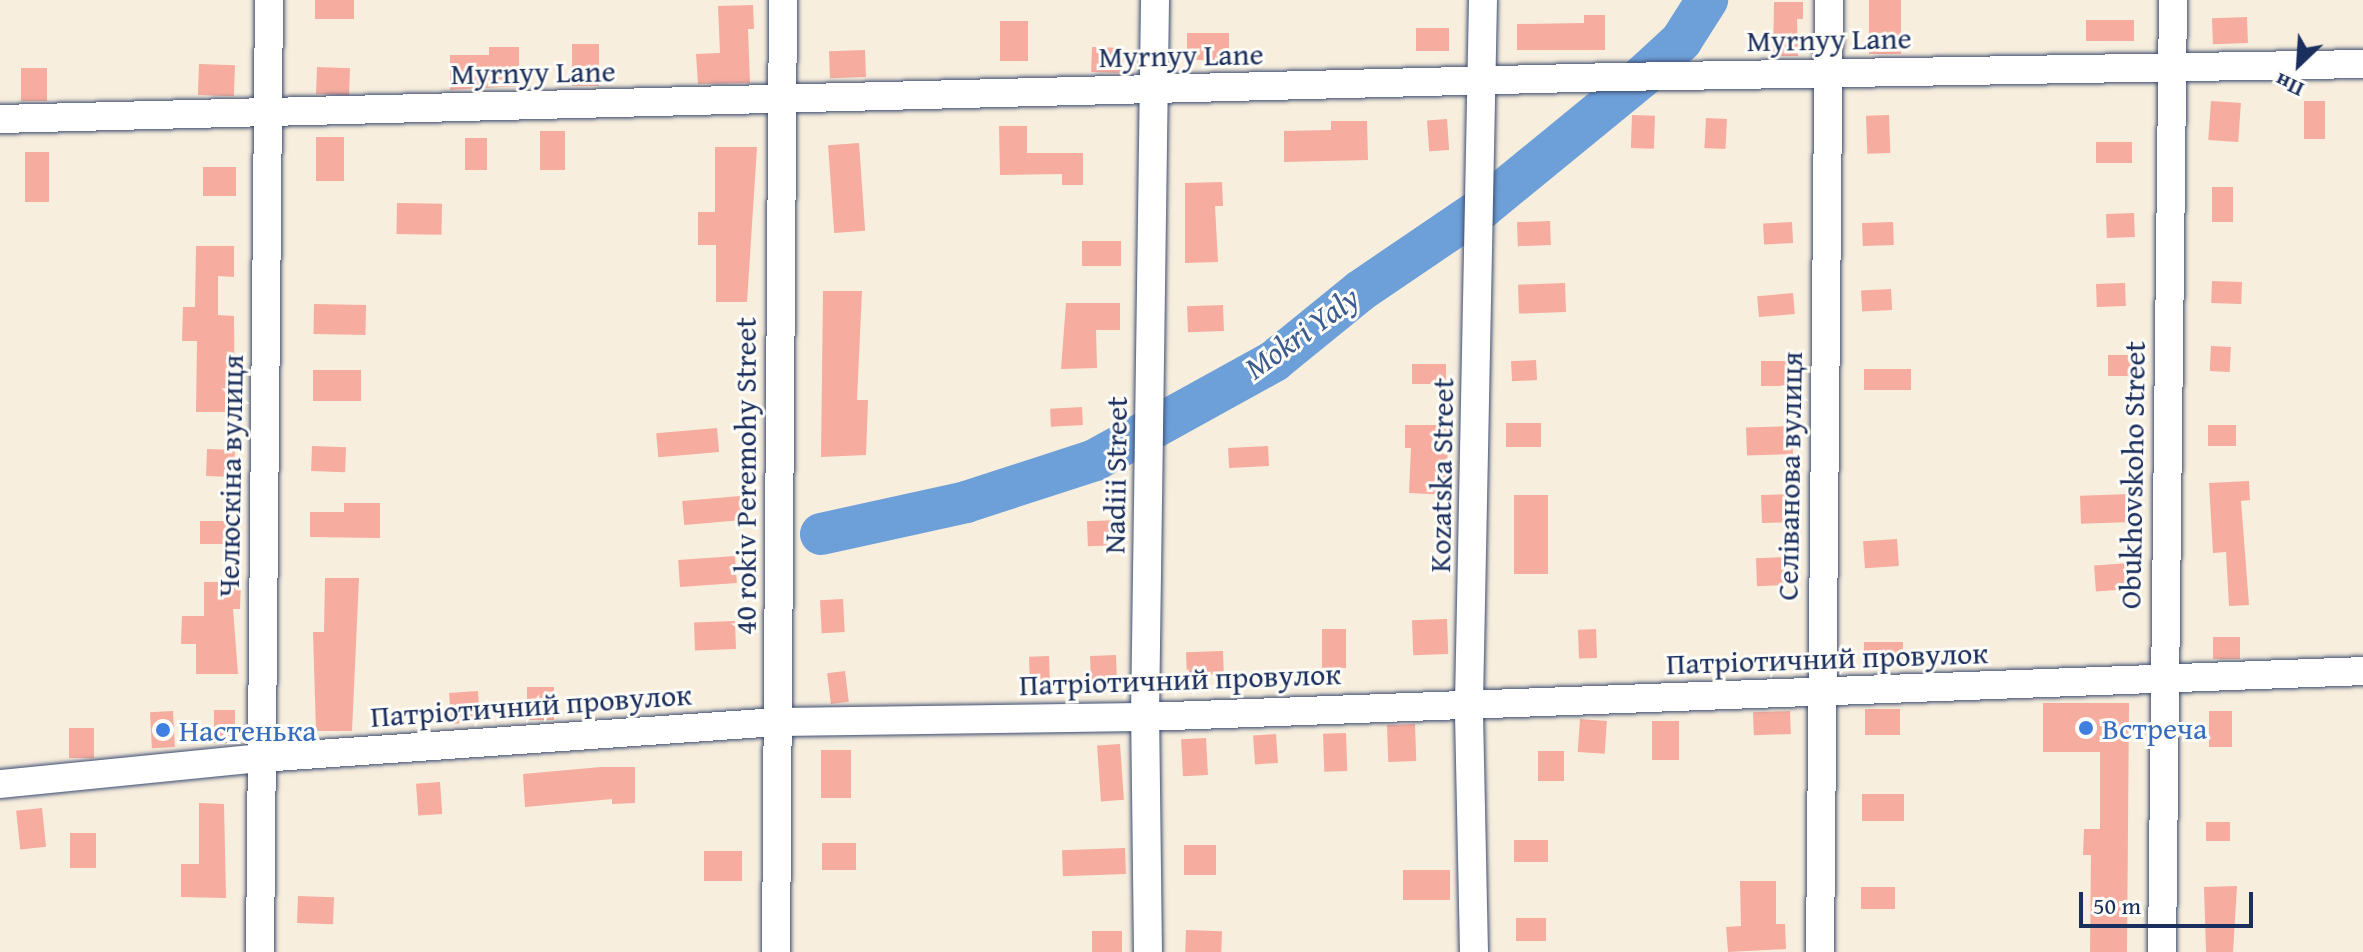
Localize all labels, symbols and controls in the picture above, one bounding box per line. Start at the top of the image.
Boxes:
street label: Myrnyy Lane [1746,20,1912,58]
north arrow [2259,24,2339,104]
street label: Myrnyy Lane [1098,36,1264,74]
street label: Myrnyy Lane [450,53,616,91]
text: Пн [2269,65,2308,106]
water label: Mokri Yaly [1237,279,1367,387]
street label: 40 rokiv Peremohy Street [727,317,763,635]
street label: Obukhovskoho Street [2112,341,2152,609]
street label: Селіванова вулиця [1769,351,1809,601]
street label: Челюскіна вулиця [210,354,250,598]
street label: Kozatska Street [1421,377,1461,573]
street label: Nadiii Street [1096,396,1134,554]
street label: Патріотичний провулок [1665,634,1989,682]
street label: Патріотичний провулок [1018,655,1342,703]
street label: Патріотичний провулок [369,676,693,734]
place label: Встреча [2102,710,2207,746]
place label: Настенька [179,712,317,748]
marker: Встреча [2077,719,2095,737]
marker: Настенька [154,721,172,739]
scale bar [2083,876,2257,926]
text: 50 m [2093,888,2141,923]

